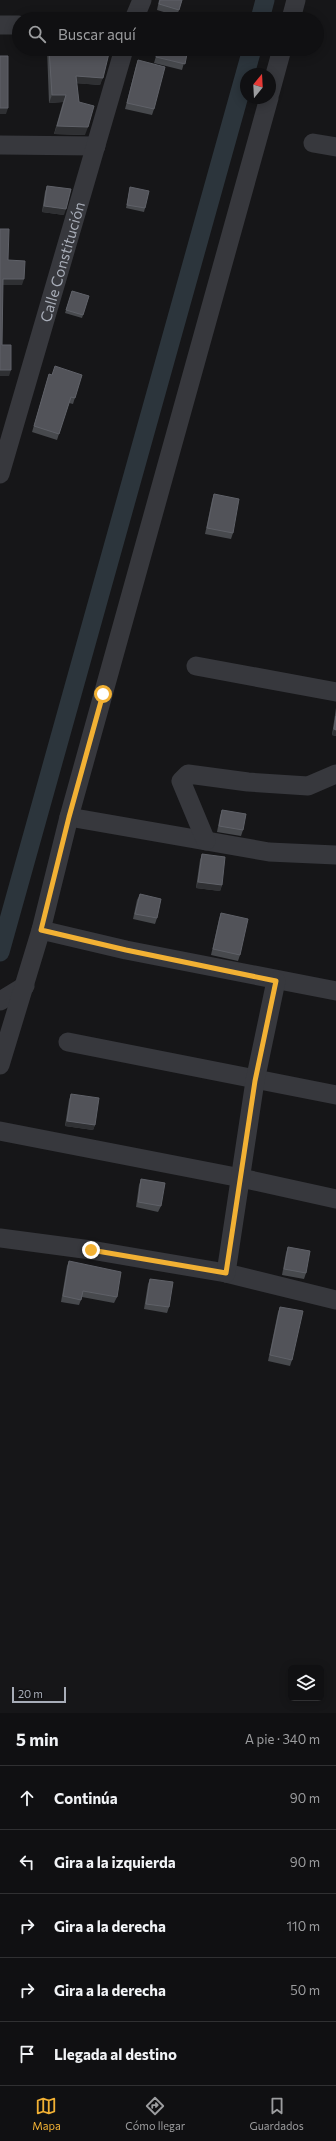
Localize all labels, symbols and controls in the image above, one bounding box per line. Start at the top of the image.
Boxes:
search box [12,12,324,56]
icon: search [26,23,48,45]
text: Buscar aquí [58,25,136,43]
north arrow [240,68,276,104]
street label: Calle Constitución [36,199,88,324]
route start [94,685,112,703]
route end [82,1241,100,1259]
map controls [288,1665,324,1701]
button: layers [288,1665,324,1701]
scale bar [12,1685,66,1704]
text: 20 m [18,1687,43,1700]
text: 5 min [16,1729,59,1750]
text: A pie · 340 m [245,1731,320,1747]
icon: ahead [16,1787,38,1809]
text: Continúa [54,1789,118,1807]
text: 90 m [290,1790,320,1806]
icon: left [16,1851,38,1873]
text: Gira a la izquierda [54,1853,176,1871]
text: 90 m [290,1854,320,1870]
icon: right [16,1915,38,1937]
text: Gira a la derecha [54,1917,166,1935]
text: 110 m [287,1918,320,1934]
icon: right [16,1979,38,2001]
text: Gira a la derecha [54,1981,166,1999]
text: 50 m [290,1982,320,1998]
icon: arrive [16,2043,38,2065]
text: Llegada al destino [54,2045,177,2063]
tab: Mapa [32,2095,61,2132]
tab: Cómo llegar [125,2095,185,2132]
tab: Guardados [250,2095,304,2132]

